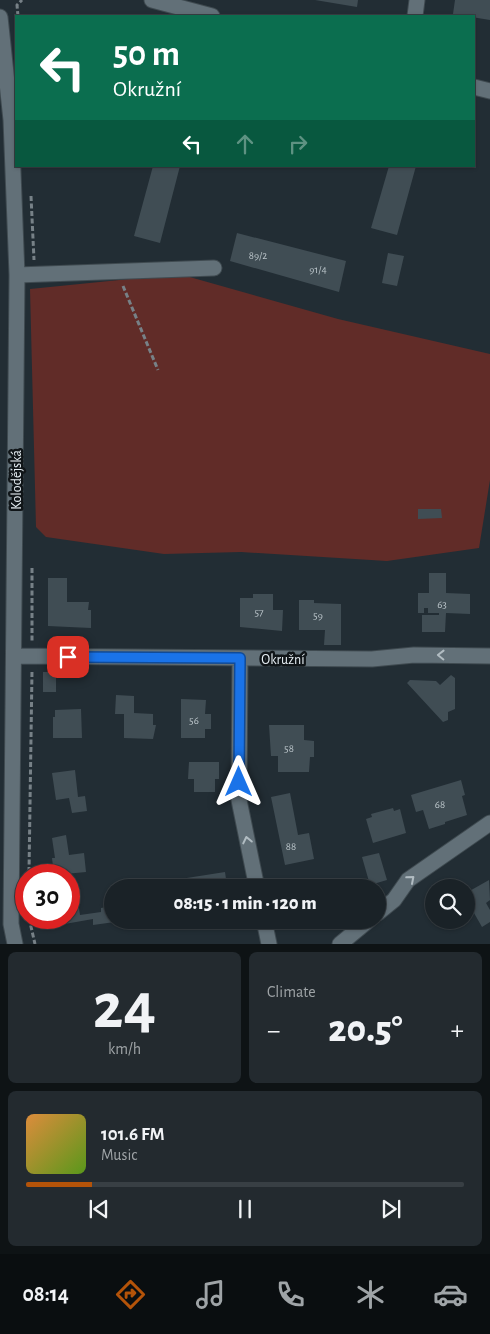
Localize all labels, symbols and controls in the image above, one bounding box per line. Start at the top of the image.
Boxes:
icon: left [30,35,95,100]
text: 50 m [113,37,180,72]
text: Okružní [113,78,181,100]
icon: left [178,130,206,158]
icon: ahead [231,130,259,158]
icon: right [284,130,312,158]
house number: 89/2 [249,250,267,261]
house number: 91/4 [309,264,327,275]
street label: Kolodějská [10,450,24,510]
house number: 63 [437,599,447,610]
house number: 57 [254,607,264,618]
house number: 59 [313,610,323,621]
pin [47,636,89,678]
icon: arrive [54,643,82,671]
one-way arrow [437,650,445,661]
street label: Okružní [261,653,305,667]
house number: 56 [189,715,199,726]
house number: 58 [284,743,294,754]
position arrow [212,755,264,807]
house number: 68 [435,799,445,810]
one-way arrow [243,835,253,844]
house number: 88 [286,841,296,852]
speed limit sign: 30 [15,864,80,929]
one-way arrow [406,876,415,885]
map controls [425,879,475,929]
button: search [425,879,475,929]
text: 08:15 · 1 min · 120 m [173,894,317,913]
text: 24 [93,975,156,1040]
text: Climate [267,984,316,1000]
text: 20.5° [328,1011,403,1049]
text: − [267,1017,280,1045]
text: + [451,1017,464,1045]
text: km/h [108,1041,141,1057]
text: 101.6 FM [101,1125,165,1144]
text: Music [101,1147,137,1163]
icon: previous [85,1195,113,1223]
icon: pause [231,1195,259,1223]
icon: next [377,1195,405,1223]
icon: directions [113,1277,148,1312]
icon: music [193,1277,228,1312]
icon: phone [273,1277,308,1312]
icon: climate [353,1277,388,1312]
icon: car [433,1277,468,1312]
text: 08:14 [22,1283,69,1305]

